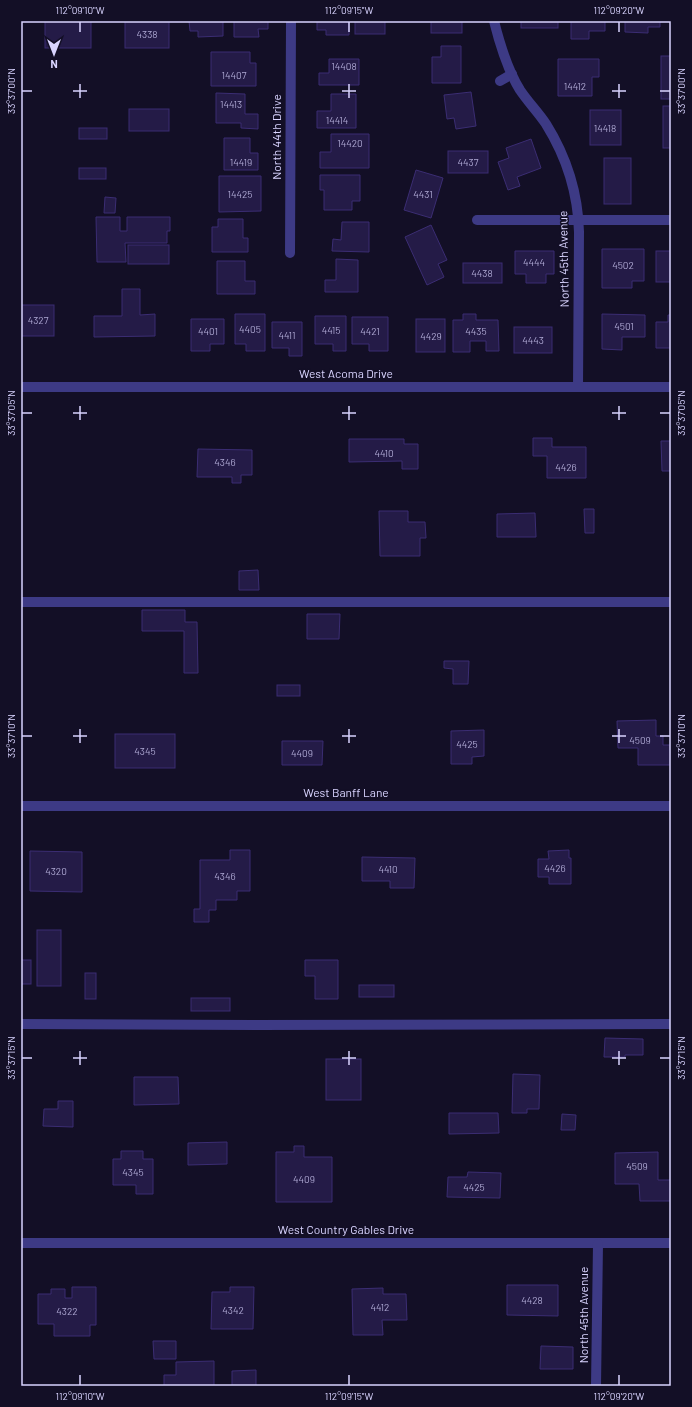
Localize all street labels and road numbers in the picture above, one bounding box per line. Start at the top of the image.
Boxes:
street label: North 44th Drive [269,94,283,180]
street label: North 45th Avenue [555,211,571,307]
street label: West Acoma Drive [299,366,393,380]
street label: West Banff Lane [303,785,389,799]
street label: West Country Gables Drive [278,1222,414,1236]
street label: North 45th Avenue [576,1267,590,1363]

